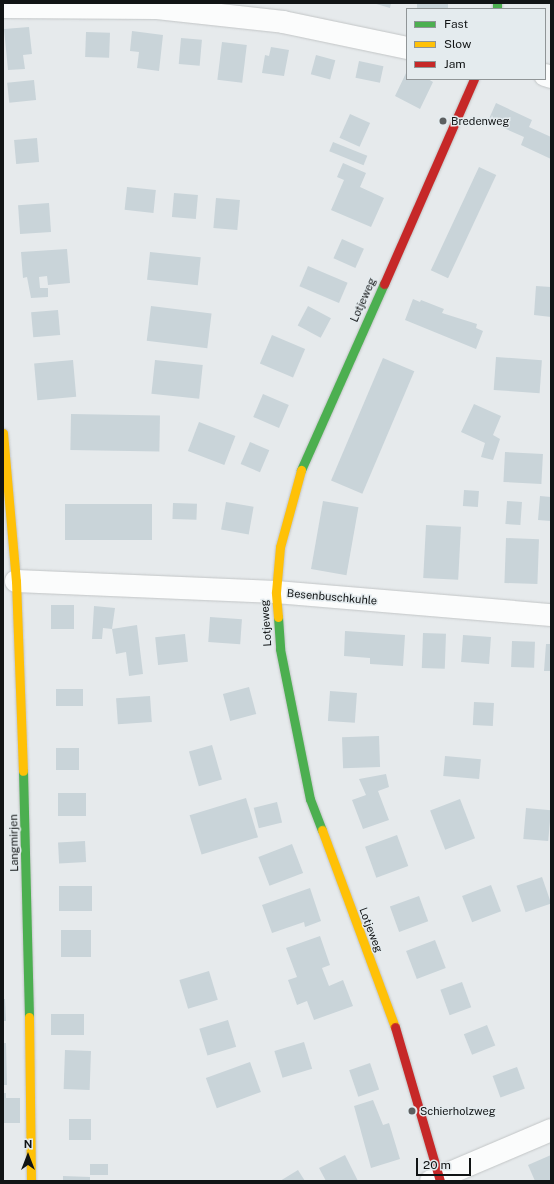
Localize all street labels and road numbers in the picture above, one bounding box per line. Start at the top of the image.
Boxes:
street label: Lotjeweg [347,276,379,324]
street label: Besenbuschkuhle [286,586,378,608]
street label: Lotjeweg [258,599,274,647]
street label: Langmirjen [7,814,21,872]
street label: Lotjeweg [356,906,386,954]

